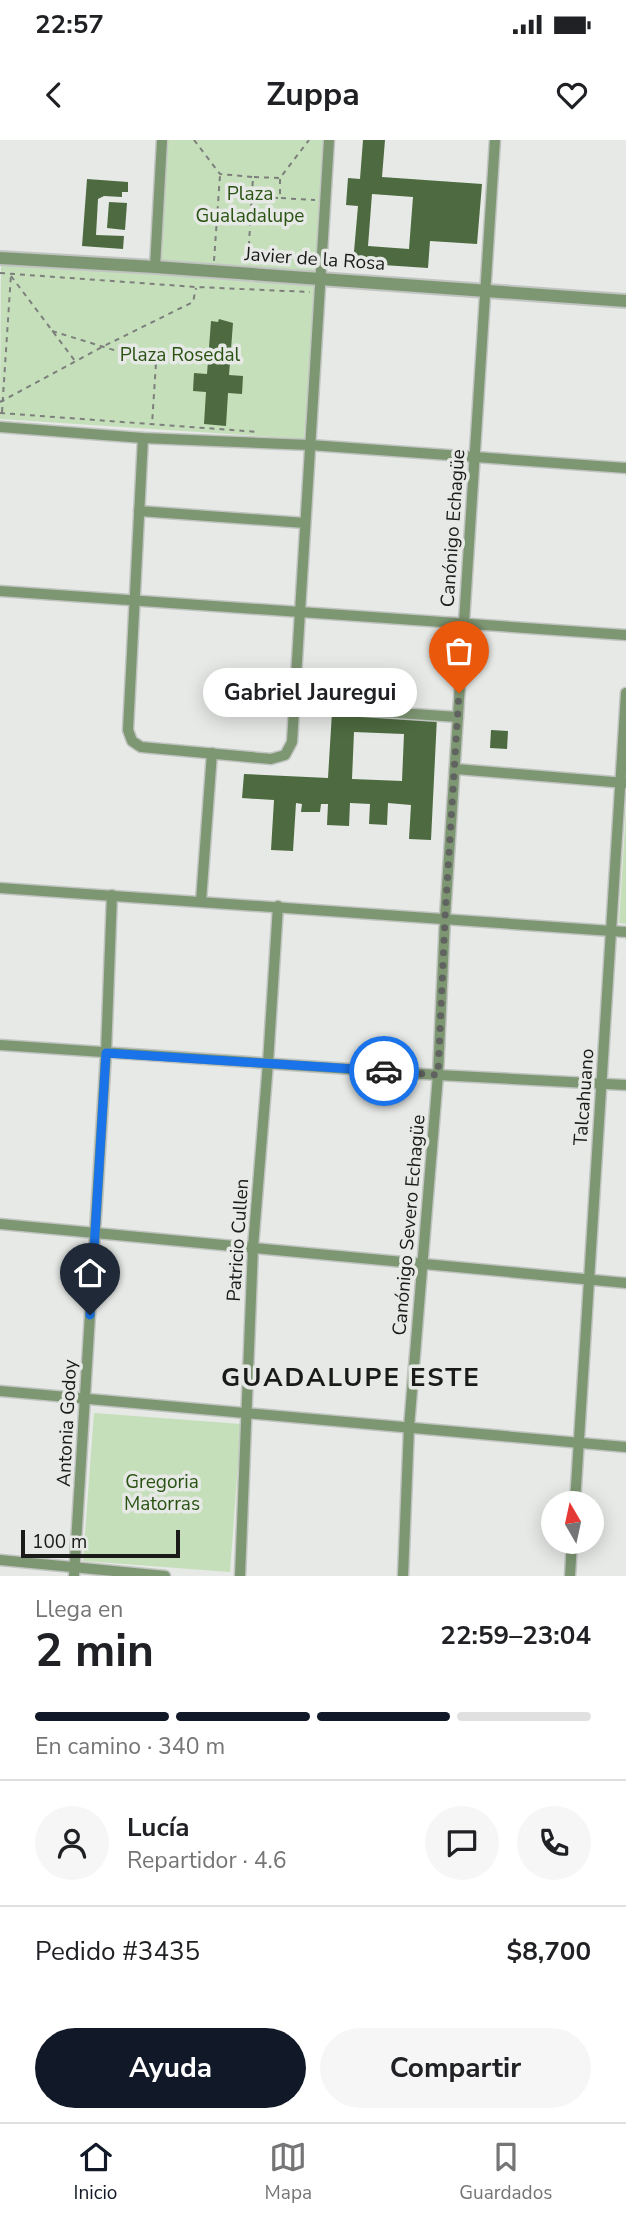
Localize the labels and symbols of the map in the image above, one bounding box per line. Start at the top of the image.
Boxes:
park label: Plaza Gualadalupe [196,181,304,229]
street label: Javier de la Rosa [243,241,386,277]
park label: Plaza Rosedal [120,342,241,368]
street label: Canónigo Echagüe [435,448,471,608]
pin [429,621,489,693]
callout: Gabriel Jauregui [204,668,417,718]
courier [349,1036,419,1106]
street label: Talcahuano [568,1048,600,1146]
street label: Canónigo Severo Echagüe [386,1113,432,1337]
street label: Patricio Cullen [221,1178,255,1303]
pin [60,1243,120,1315]
street label: Antonia Godoy [51,1358,83,1487]
district label: GUADALUPE ESTE [221,1360,481,1395]
park label: Gregoria Matorras [124,1469,200,1517]
north arrow [541,1491,604,1554]
scale bar [21,1527,180,1559]

